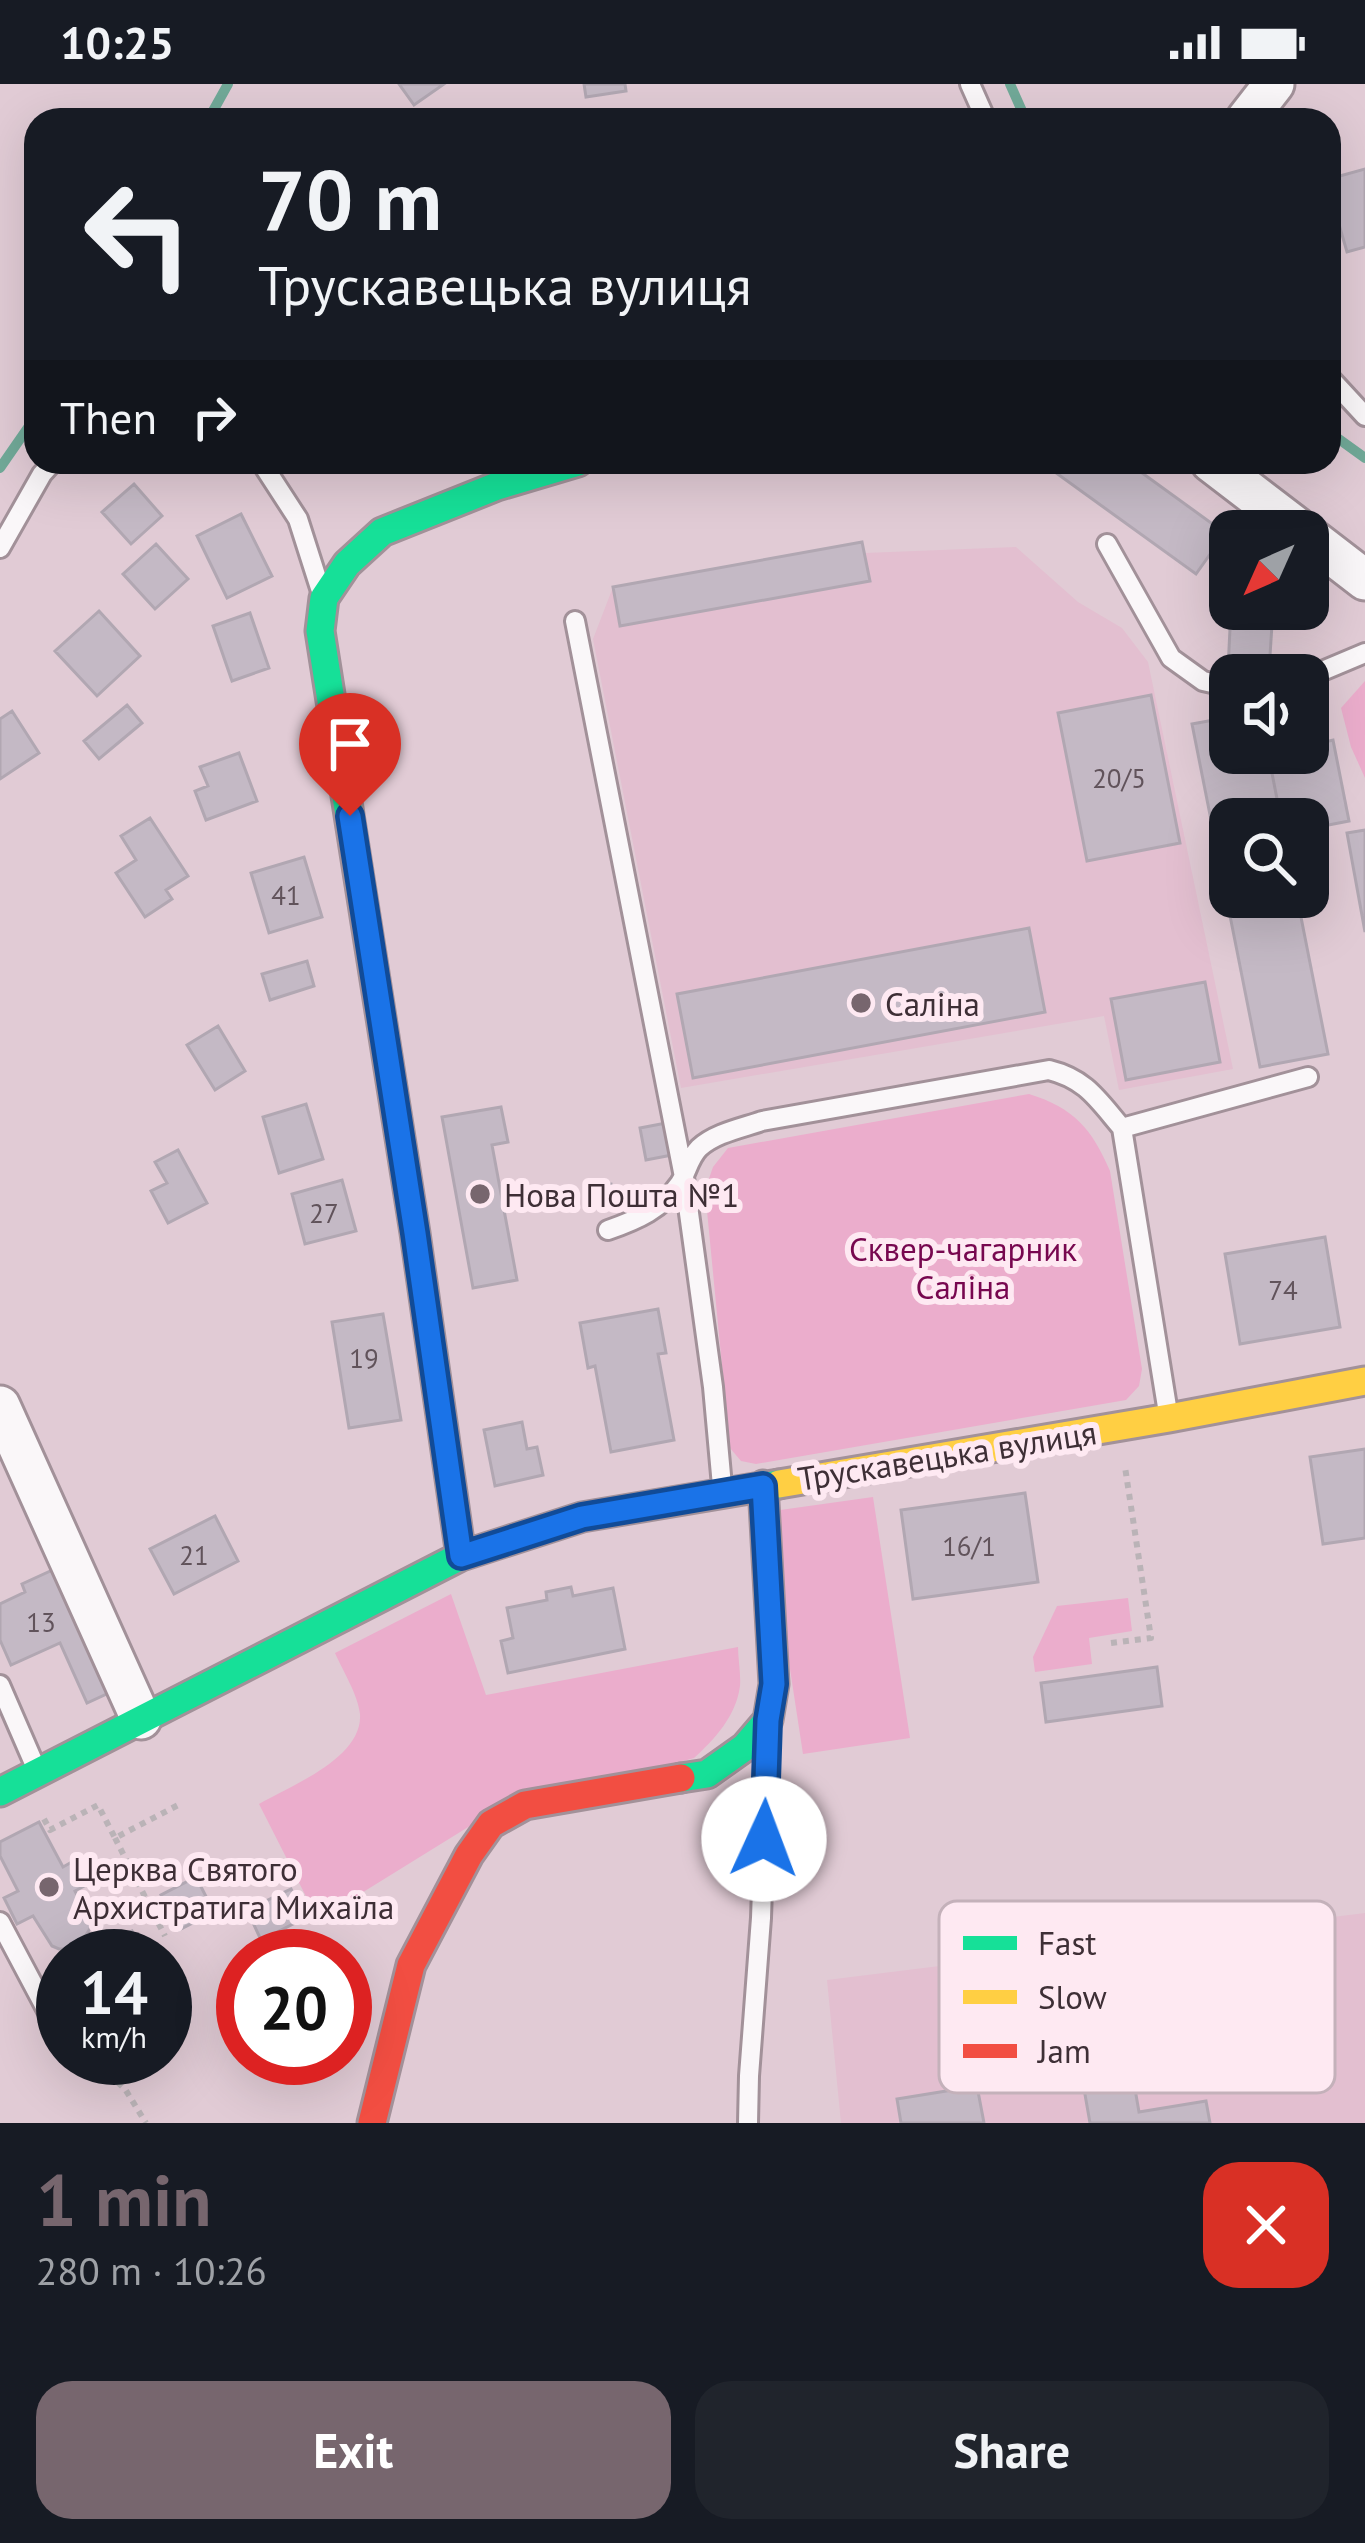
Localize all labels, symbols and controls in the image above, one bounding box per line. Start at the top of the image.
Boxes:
text: 10:25 [60,13,174,71]
text: 70 m [258,144,442,253]
icon: left [60,156,216,312]
text: Трускавецька вулиця [258,250,752,320]
icon: right [181,384,247,450]
text: Then [60,388,157,446]
north arrow [1209,510,1329,630]
map controls [1209,510,1329,918]
button: sound [1209,654,1329,774]
pin [299,693,401,816]
icon: arrive [317,711,383,777]
house number: 20/5 [1092,761,1146,795]
button: search [1209,798,1329,918]
house number: 41 [271,878,301,912]
place label: Саліна [885,982,980,1025]
marker: Саліна [848,990,874,1016]
place label: Нова Пошта №1 [504,1173,739,1216]
marker: Нова Пошта №1 [467,1181,493,1207]
house number: 27 [309,1196,339,1230]
park label: Сквер-чагарник Саліна [849,1227,1077,1308]
house number: 74 [1268,1273,1298,1307]
house number: 19 [349,1341,379,1375]
street label: Трускавецька вулиця [795,1410,1099,1500]
house number: 16/1 [942,1529,996,1563]
house number: 21 [179,1538,209,1572]
house number: 13 [26,1605,56,1639]
position arrow [701,1776,827,1902]
place label: Церква Святого Архистратига Михаїла [73,1847,394,1928]
marker: Церква Святого Архистратига Михаїла [36,1874,62,1900]
legend [939,1901,1335,2093]
text: Fast [1038,1921,1097,1964]
speed limit sign: 20 [216,1929,372,2085]
text: 14 [80,1953,148,2031]
text: Slow [1038,1975,1107,2018]
text: km/h [81,2017,147,2056]
text: Jam [1036,2029,1091,2072]
text: 1 min [36,2153,212,2246]
button: close [1203,2162,1329,2288]
text: 280 m · 10:26 [36,2245,267,2296]
button: Exit [36,2381,671,2519]
button: Share [695,2381,1329,2519]

